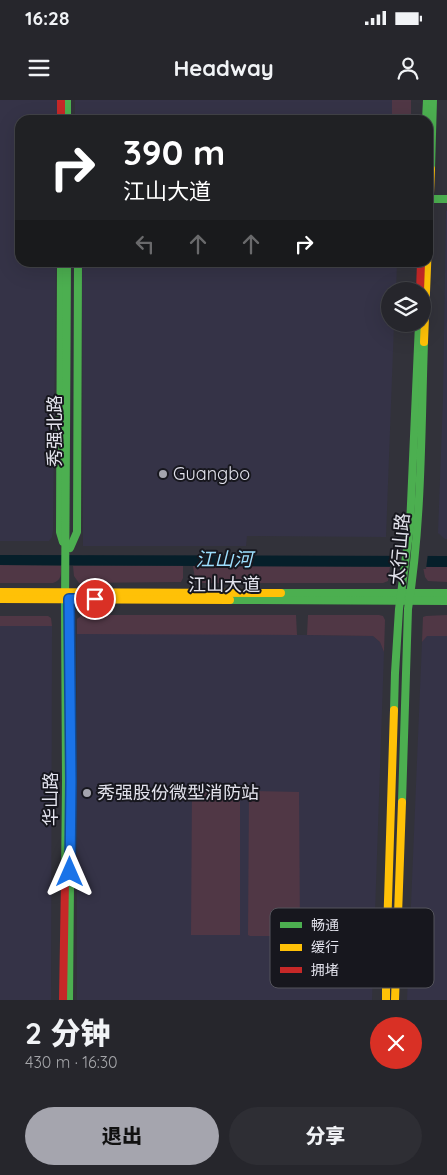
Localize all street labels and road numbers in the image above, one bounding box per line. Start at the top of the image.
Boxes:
street label: 秀强北路 [43,395,66,467]
street label: 太行山路 [385,512,414,586]
street label: 江山大道 [188,573,260,596]
street label: 华山路 [39,772,62,826]

